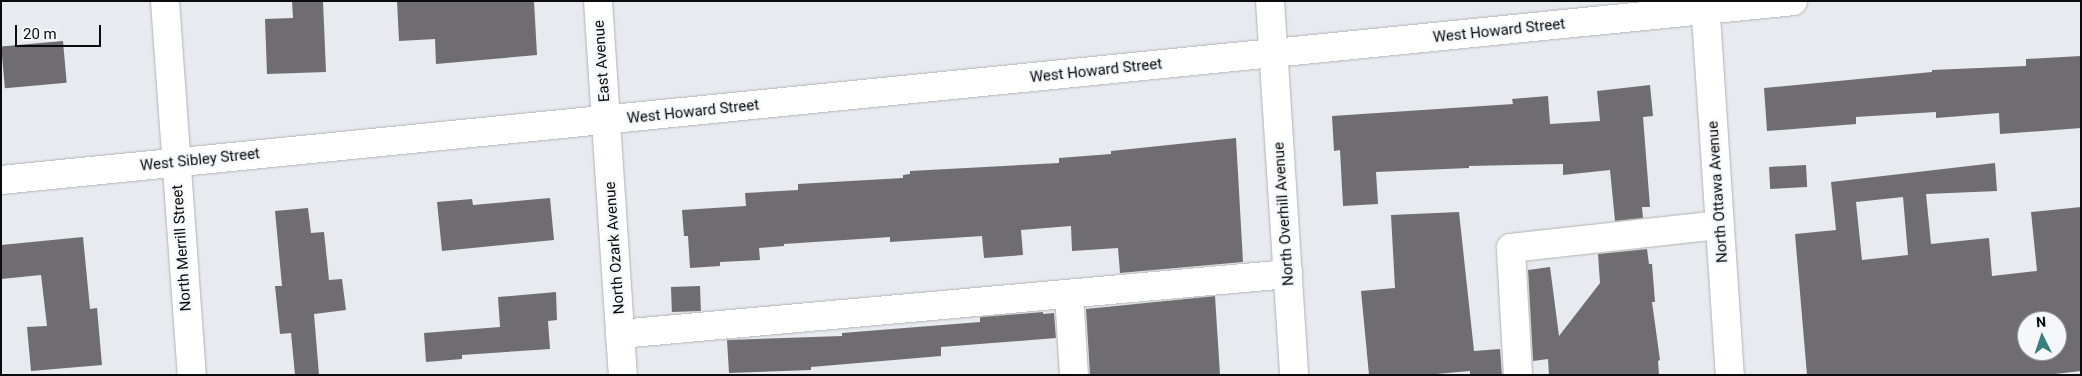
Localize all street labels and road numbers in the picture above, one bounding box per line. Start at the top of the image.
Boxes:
street label: West Howard Street [1432,15,1566,47]
street label: East Avenue [590,19,614,103]
street label: West Howard Street [1029,55,1163,87]
street label: West Howard Street [626,96,760,128]
street label: North Ottawa Avenue [1704,121,1732,263]
street label: North Overhill Avenue [1270,141,1298,287]
street label: West Sibley Street [139,145,261,175]
street label: North Ozark Avenue [601,181,629,315]
street label: North Merrill Street [169,184,195,312]

